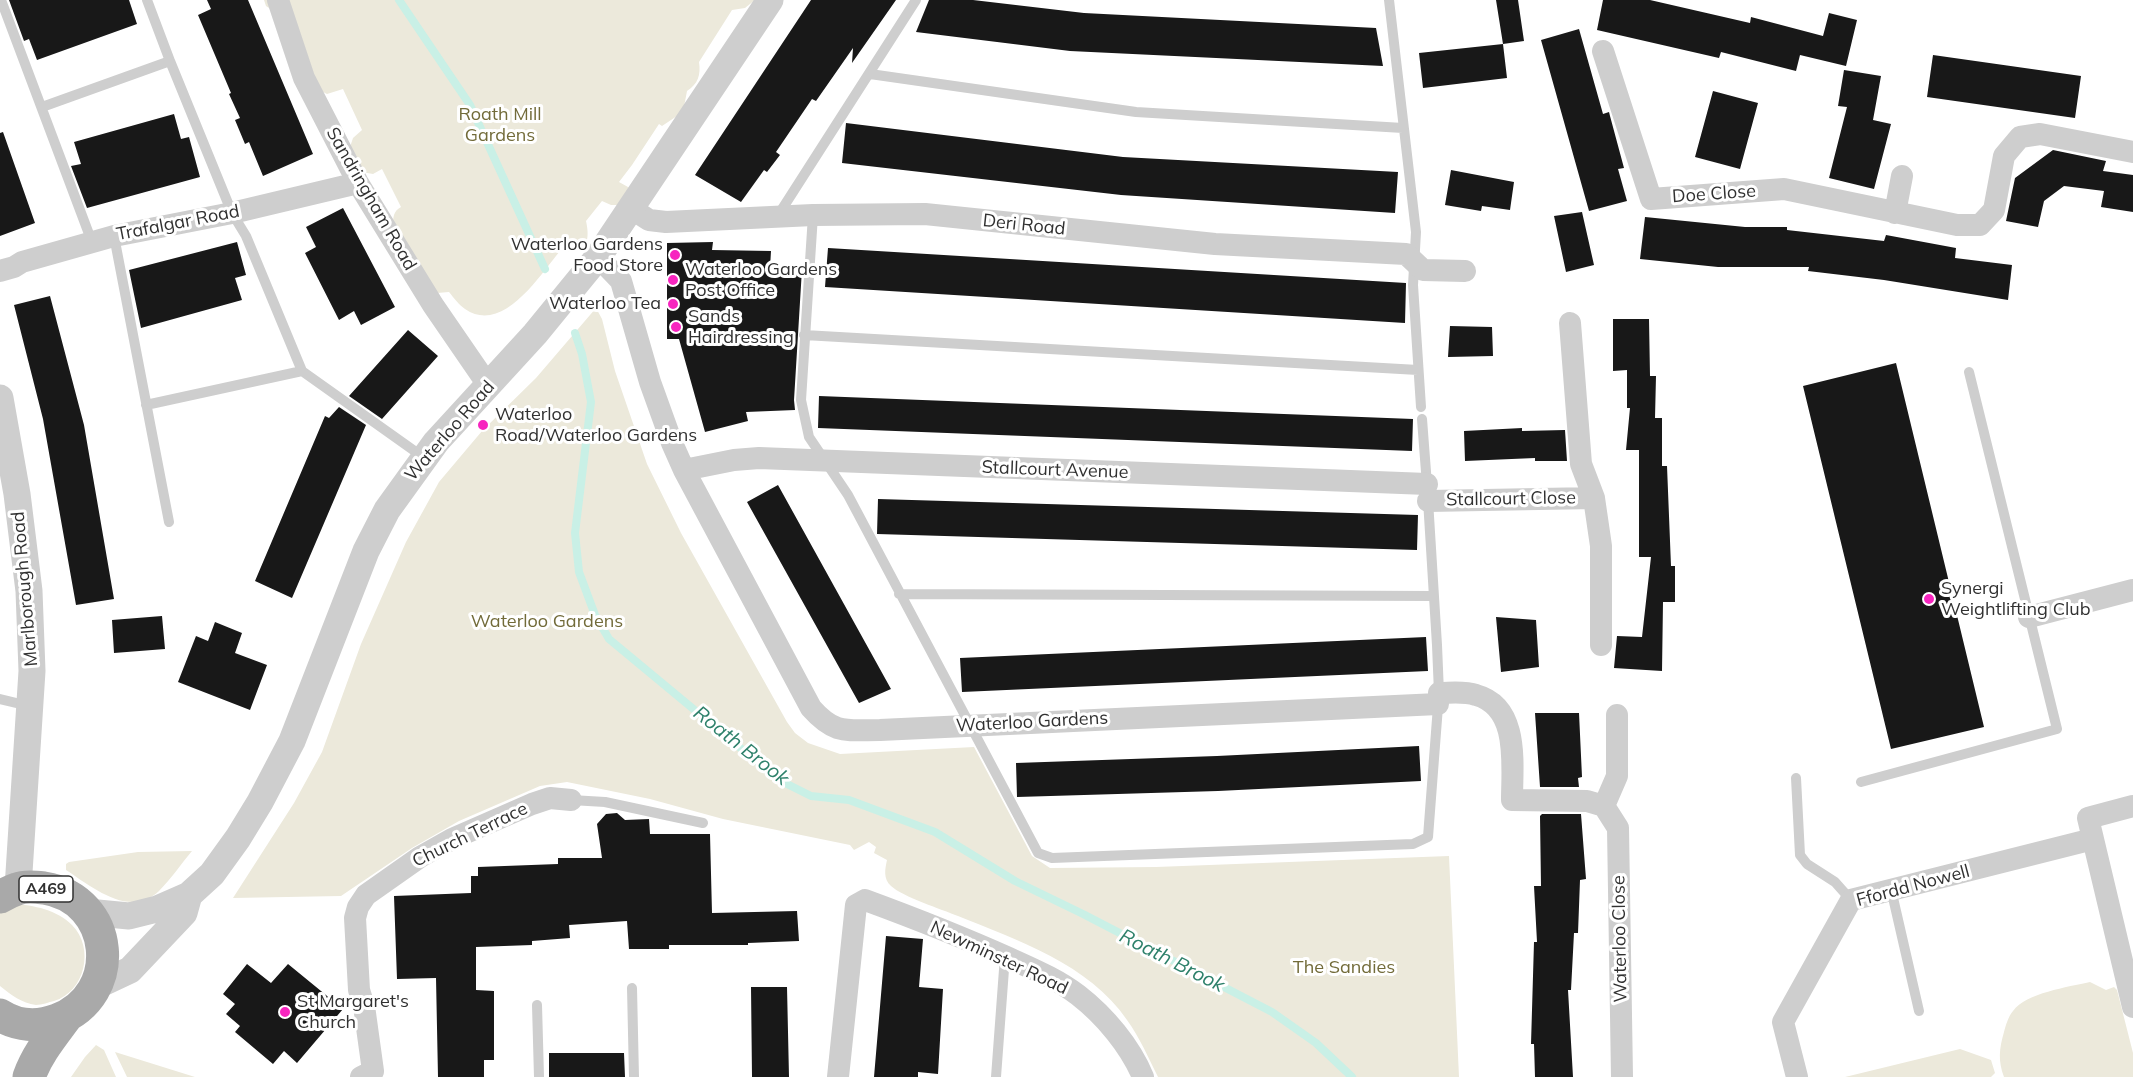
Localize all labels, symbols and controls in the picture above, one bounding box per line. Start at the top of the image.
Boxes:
park label: Roath Mill Gardens [458,104,542,146]
street label: Sandringham Road [321,124,421,274]
street label: Doe Close [1671,180,1757,208]
street label: Trafalgar Road [115,200,241,246]
street label: Deri Road [982,210,1066,240]
place label: Waterloo Gardens Food Store [511,234,663,276]
marker: Waterloo Gardens Food Store [668,248,682,262]
place label: Waterloo Gardens Post Office [685,259,837,302]
marker: Waterloo Gardens Post Office [666,273,680,287]
place label: Waterloo Tea [549,293,661,315]
marker: Waterloo Tea [666,297,680,311]
place label: Sands Hairdressing [688,306,794,348]
marker: Sands Hairdressing [669,320,683,334]
street label: Waterloo Road [401,376,499,486]
place label: Waterloo Road/Waterloo Gardens [495,404,697,446]
marker: Waterloo Road/Waterloo Gardens [476,418,490,432]
street label: Stallcourt Avenue [981,457,1129,483]
street label: Stallcourt Close [1446,487,1576,511]
street label: Marlborough Road [7,511,43,667]
place label: Synergi Weightlifting Club [1941,578,2090,620]
marker: Synergi Weightlifting Club [1922,592,1936,606]
park label: Waterloo Gardens [471,611,623,633]
water label: Roath Brook [688,701,794,791]
street label: Waterloo Gardens [955,707,1109,737]
street label: Church Terrace [409,798,531,872]
street label: Ffordd Nowell [1854,861,1972,911]
street label: Waterloo Close [1608,875,1632,1003]
road number: A469 [19,876,73,902]
street label: Newminster Road [927,917,1071,999]
water label: Roath Brook [1115,924,1229,998]
park label: The Sandies [1293,957,1395,979]
place label: St Margaret's Church [297,991,409,1034]
marker: St Margaret's Church [278,1005,292,1019]

